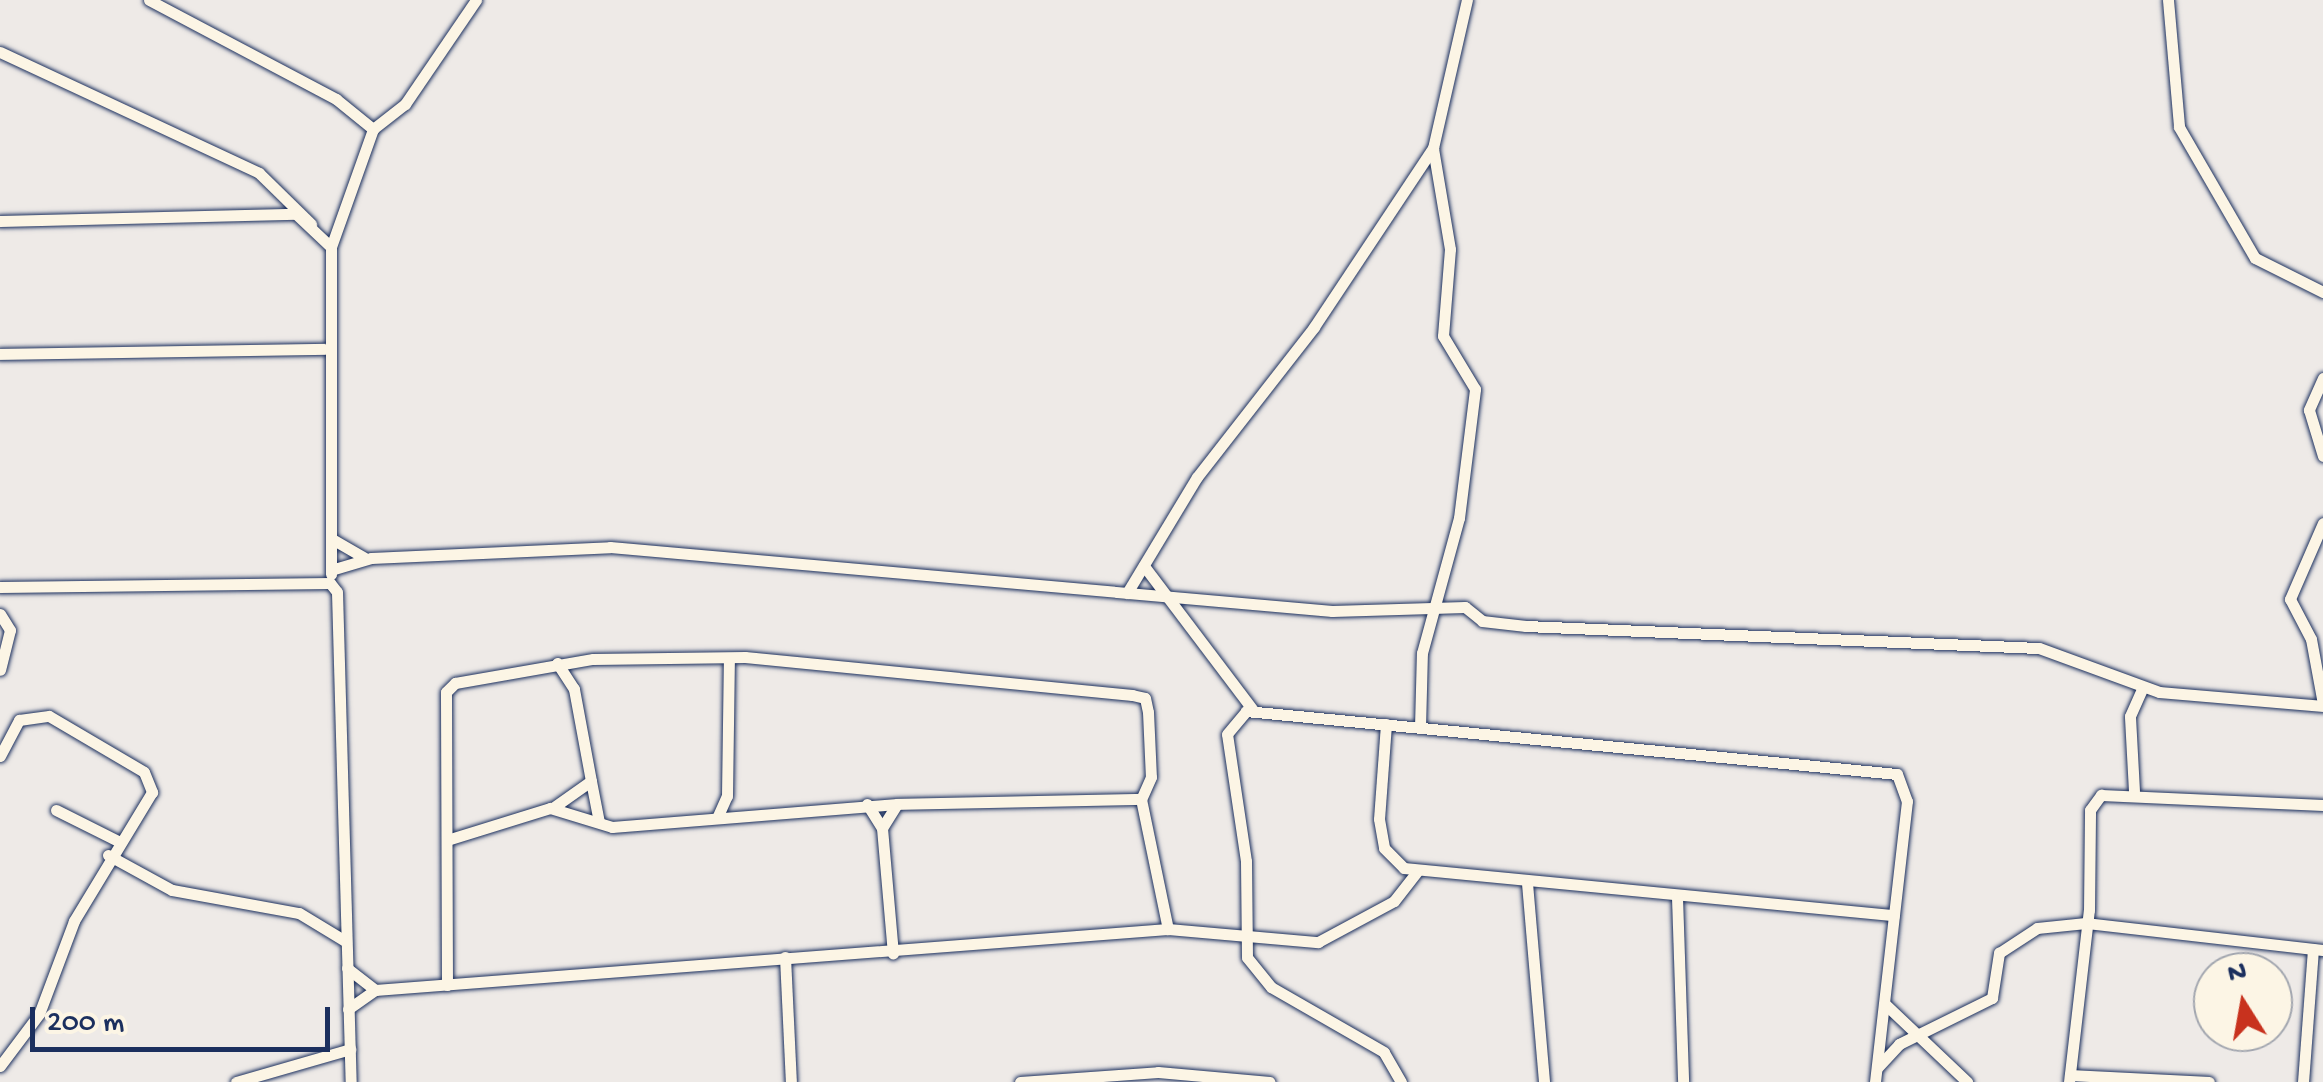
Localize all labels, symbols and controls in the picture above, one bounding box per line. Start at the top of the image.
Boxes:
north arrow [2193,952,2293,1052]
text: N [2225,956,2250,992]
scale bar [35,987,335,1049]
text: 200 m [47,1007,124,1042]

